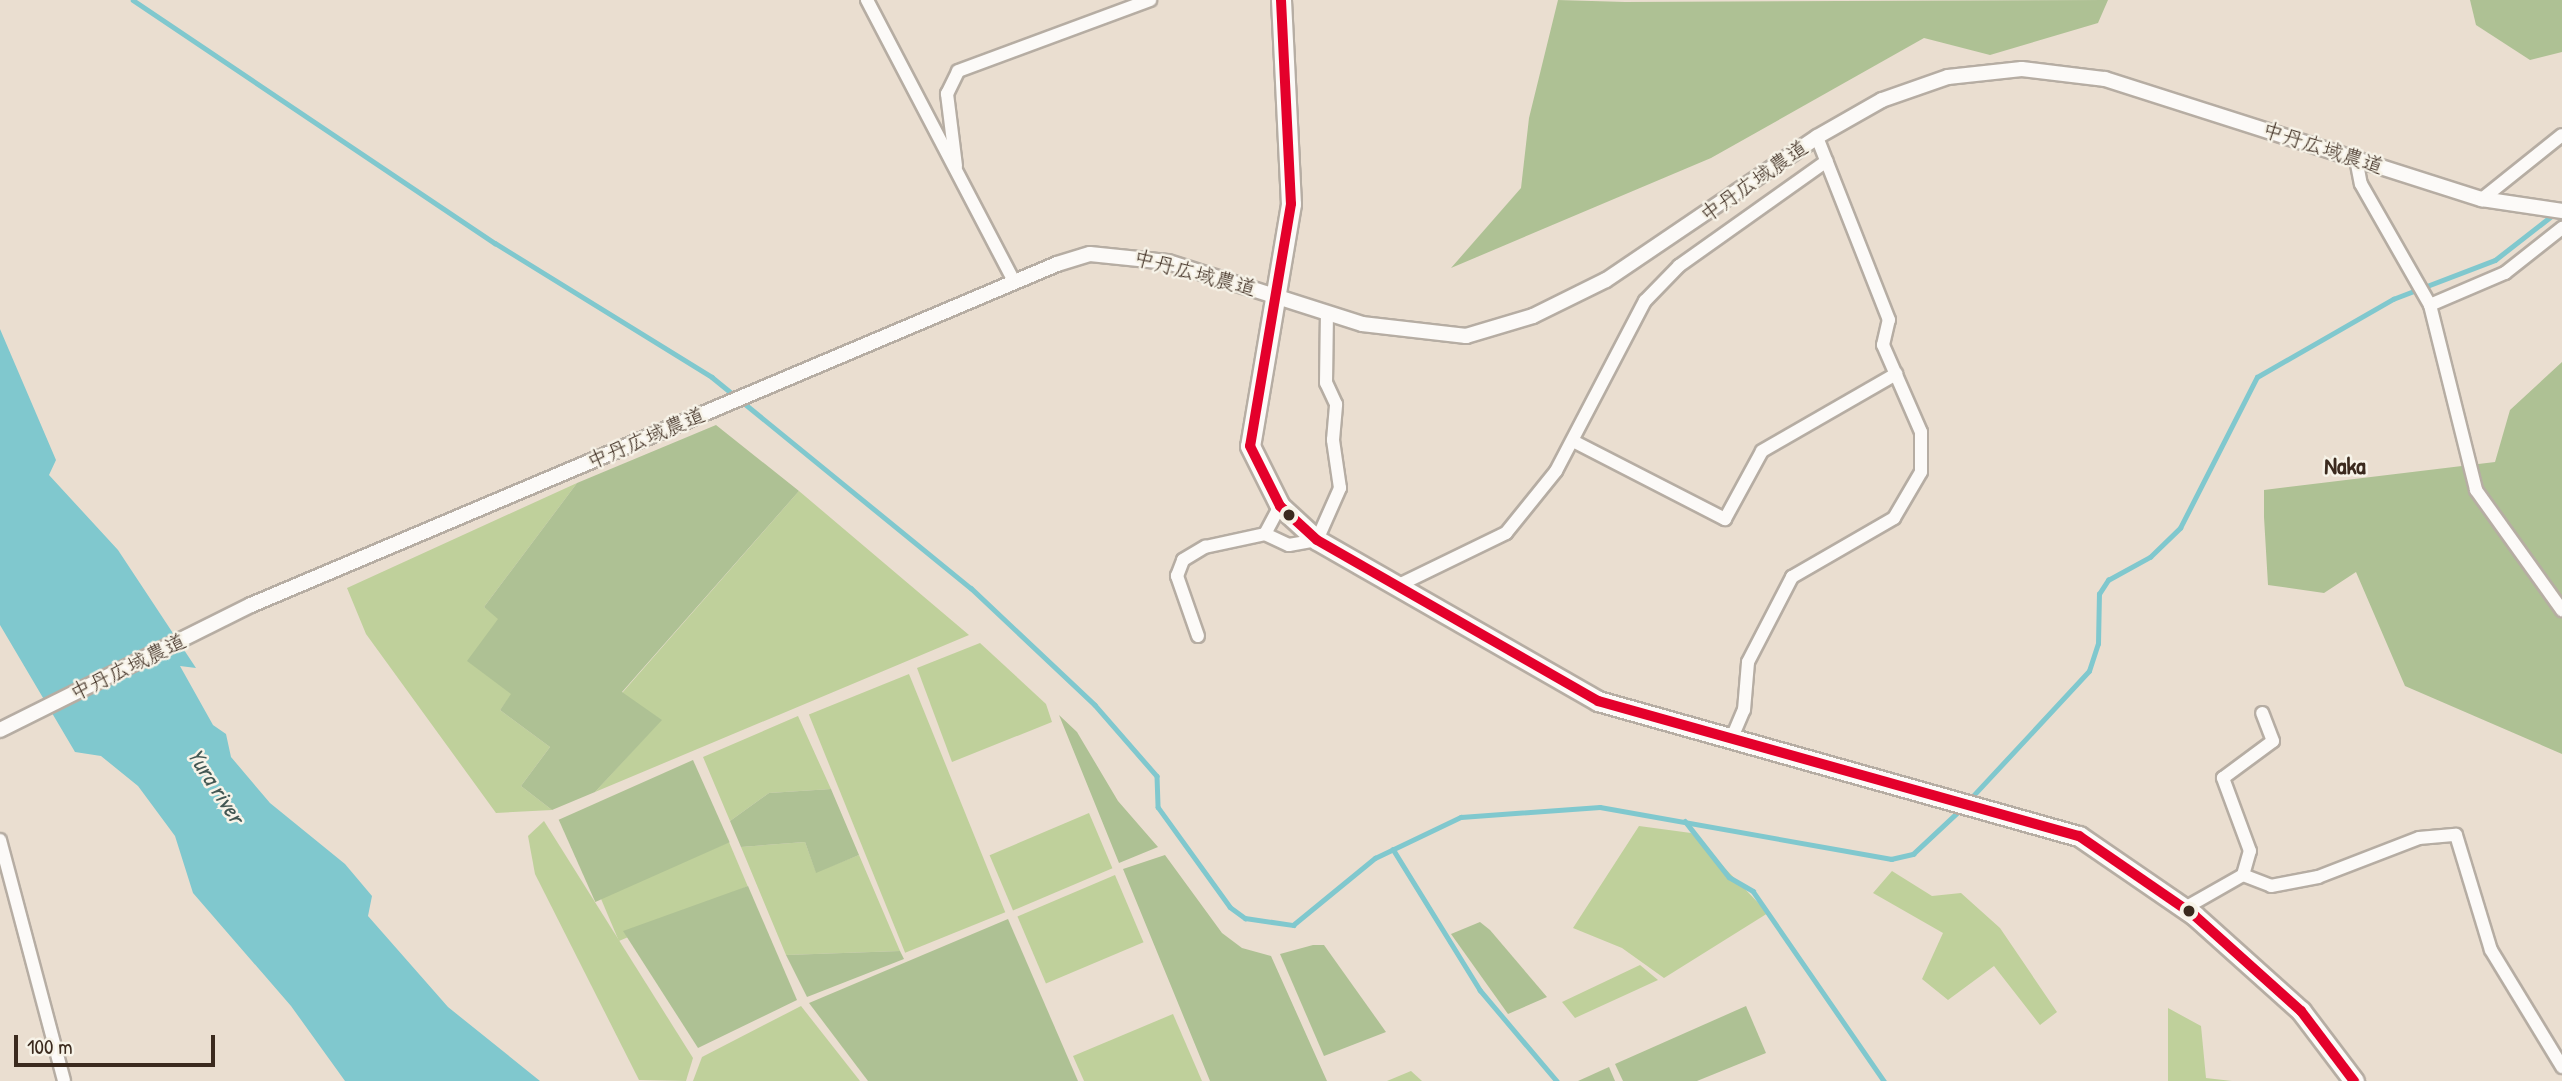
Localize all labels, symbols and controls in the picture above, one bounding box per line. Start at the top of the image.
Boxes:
street label: 中丹広域農道 [2259,117,2387,179]
street label: 中丹広域農道 [1695,135,1813,227]
street label: 中丹広域農道 [1131,245,1259,301]
street label: 中丹広域農道 [583,402,709,474]
district label: Naka [2324,452,2366,480]
unlabelled marker [1282,508,1296,522]
street label: 中丹広域農道 [66,628,190,706]
water label: Yura river [182,743,250,829]
unlabelled marker [2182,904,2196,918]
scale bar [18,1021,219,1066]
text: 100 m [27,1032,73,1061]

